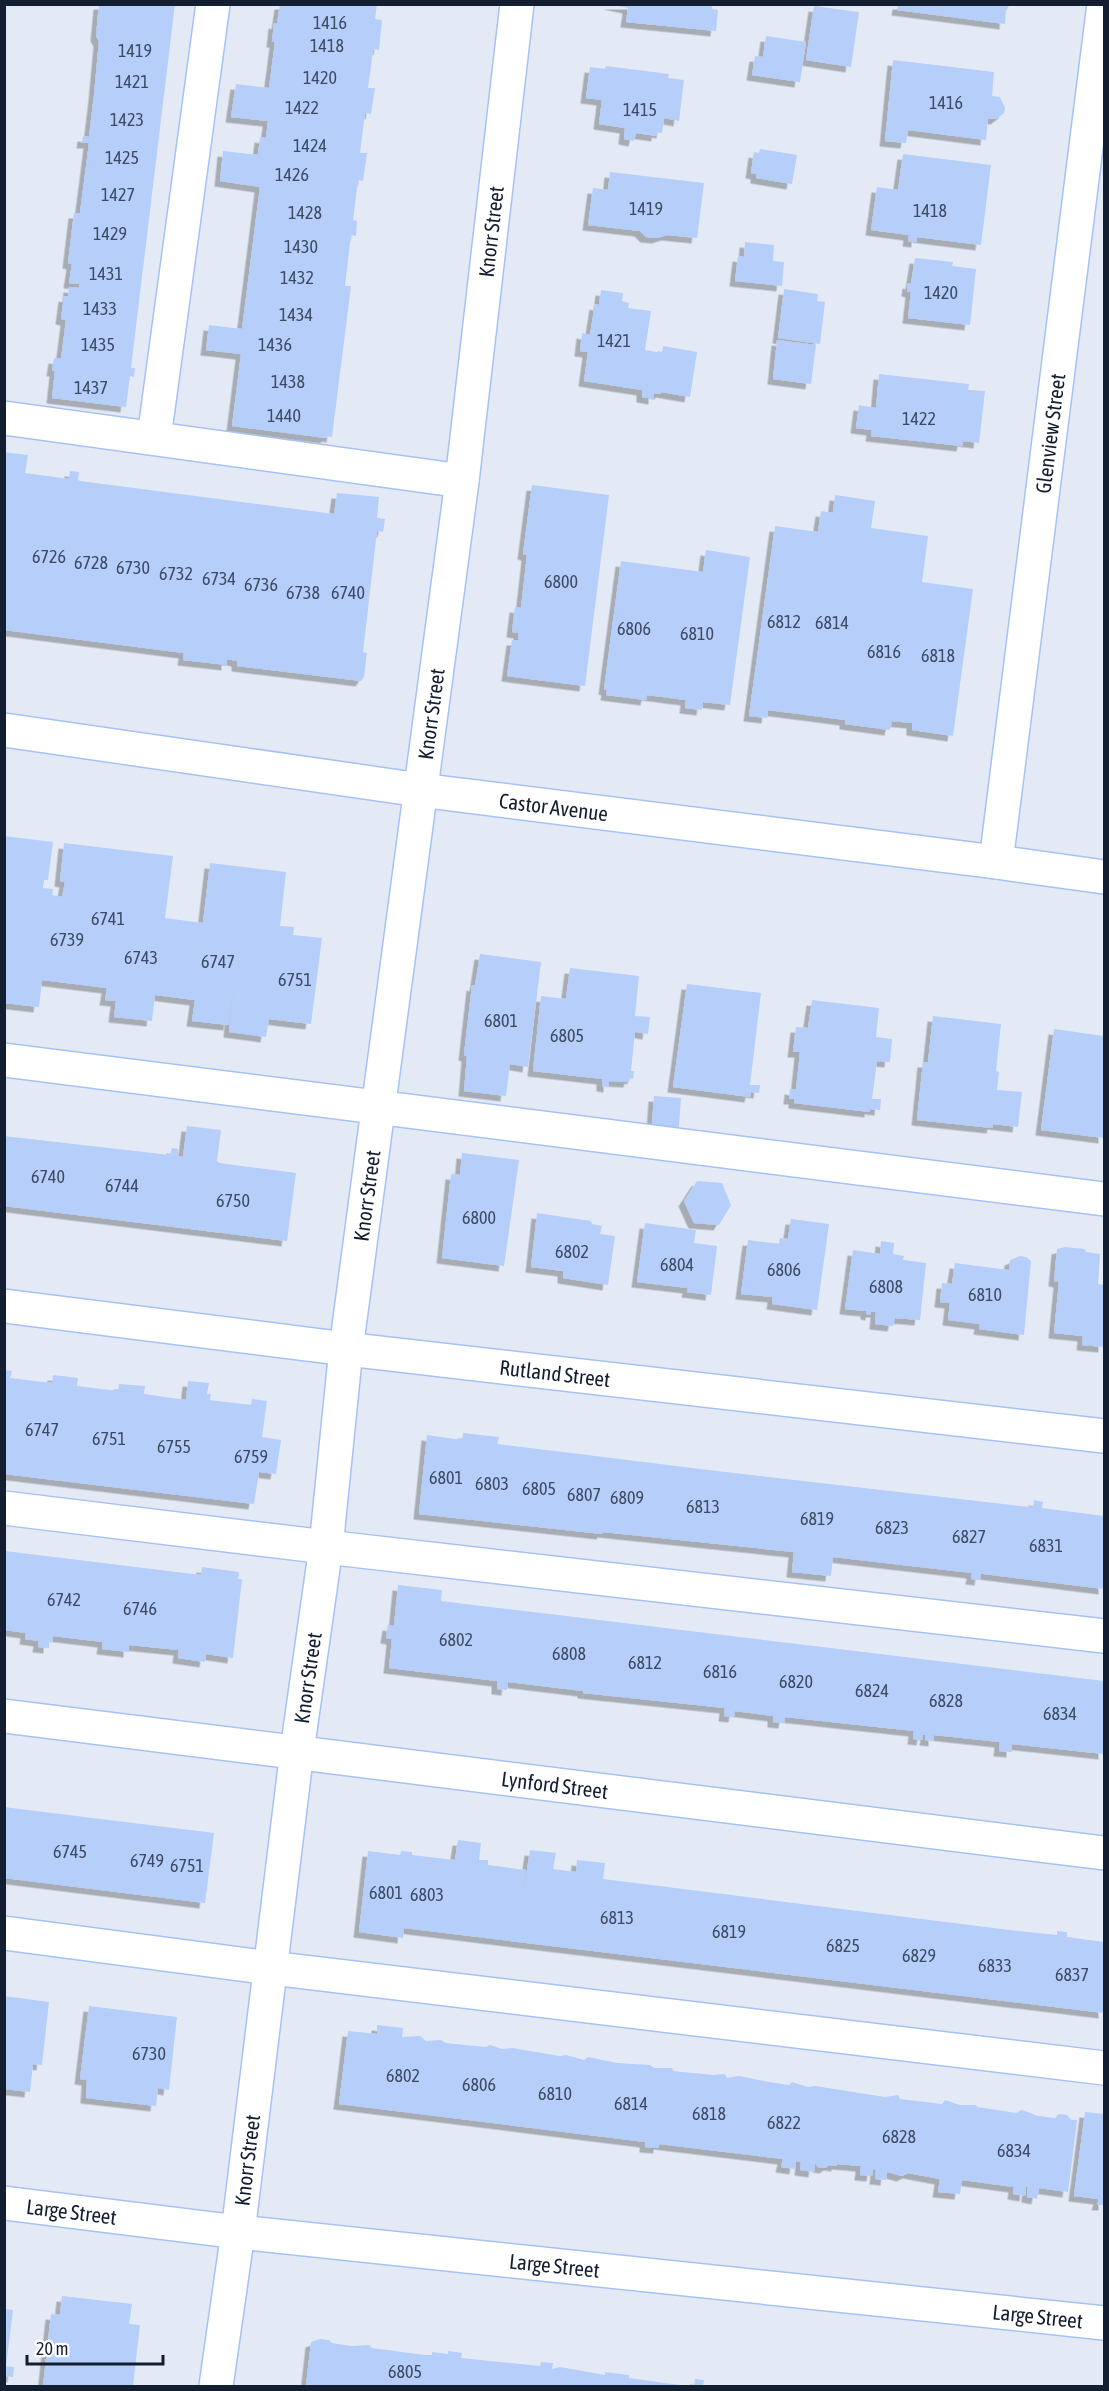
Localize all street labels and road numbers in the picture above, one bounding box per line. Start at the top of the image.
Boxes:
street label: Knorr Street [474,185,508,279]
street label: Glenview Street [1031,372,1069,495]
street label: Knorr Street [413,667,449,761]
street label: Castor Avenue [498,788,610,825]
street label: Knorr Street [349,1149,384,1243]
street label: Rutland Street [498,1355,612,1391]
street label: Knorr Street [289,1631,326,1725]
street label: Lynford Street [500,1766,609,1803]
street label: Knorr Street [229,2113,264,2207]
street label: Large Street [25,2194,118,2229]
street label: Large Street [508,2249,601,2282]
street label: Large Street [991,2299,1084,2333]

